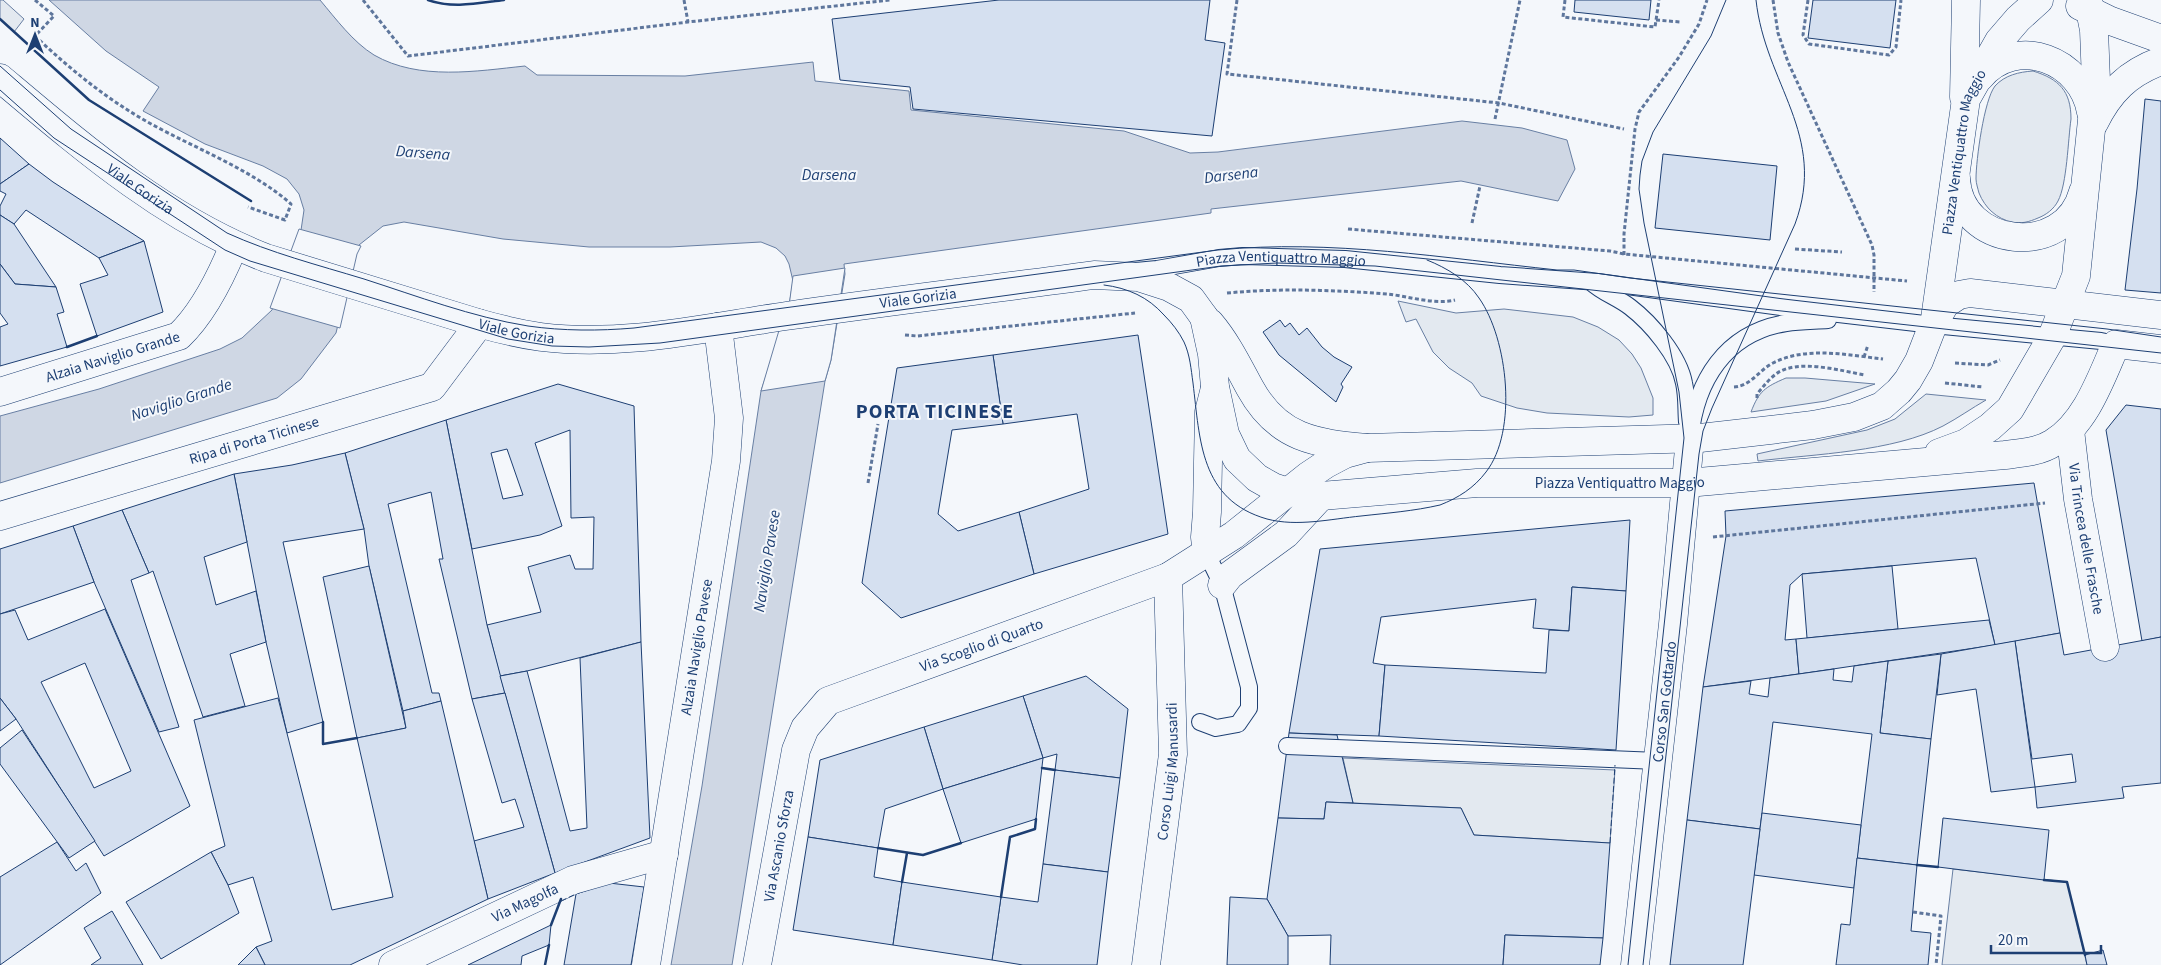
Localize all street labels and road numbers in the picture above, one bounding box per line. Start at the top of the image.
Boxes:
street label: Piazza Ventiquattro Maggio [1937,65,1992,236]
street label: Viale Gorizia [102,159,178,220]
street label: Piazza Ventiquattro Maggio [1194,246,1367,273]
street label: Viale Gorizia [878,283,958,314]
street label: Viale Gorizia [476,314,556,349]
street label: Alzaia Naviglio Grande [43,326,183,388]
street label: Ripa di Porta Ticinese [187,411,322,470]
street label: Via Trincea delle Frasche [2063,462,2109,616]
street label: Piazza Ventiquattro Maggio [1535,471,1706,494]
street label: Alzaia Naviglio Pavese [676,577,718,717]
street label: Via Scoglio di Quarto [917,613,1046,678]
street label: Corso San Gottardo [1648,640,1682,763]
street label: Corso Luigi Manusardi [1152,702,1184,842]
street label: Via Ascanio Sforza [759,788,800,904]
street label: Via Magolfa [488,878,562,928]

